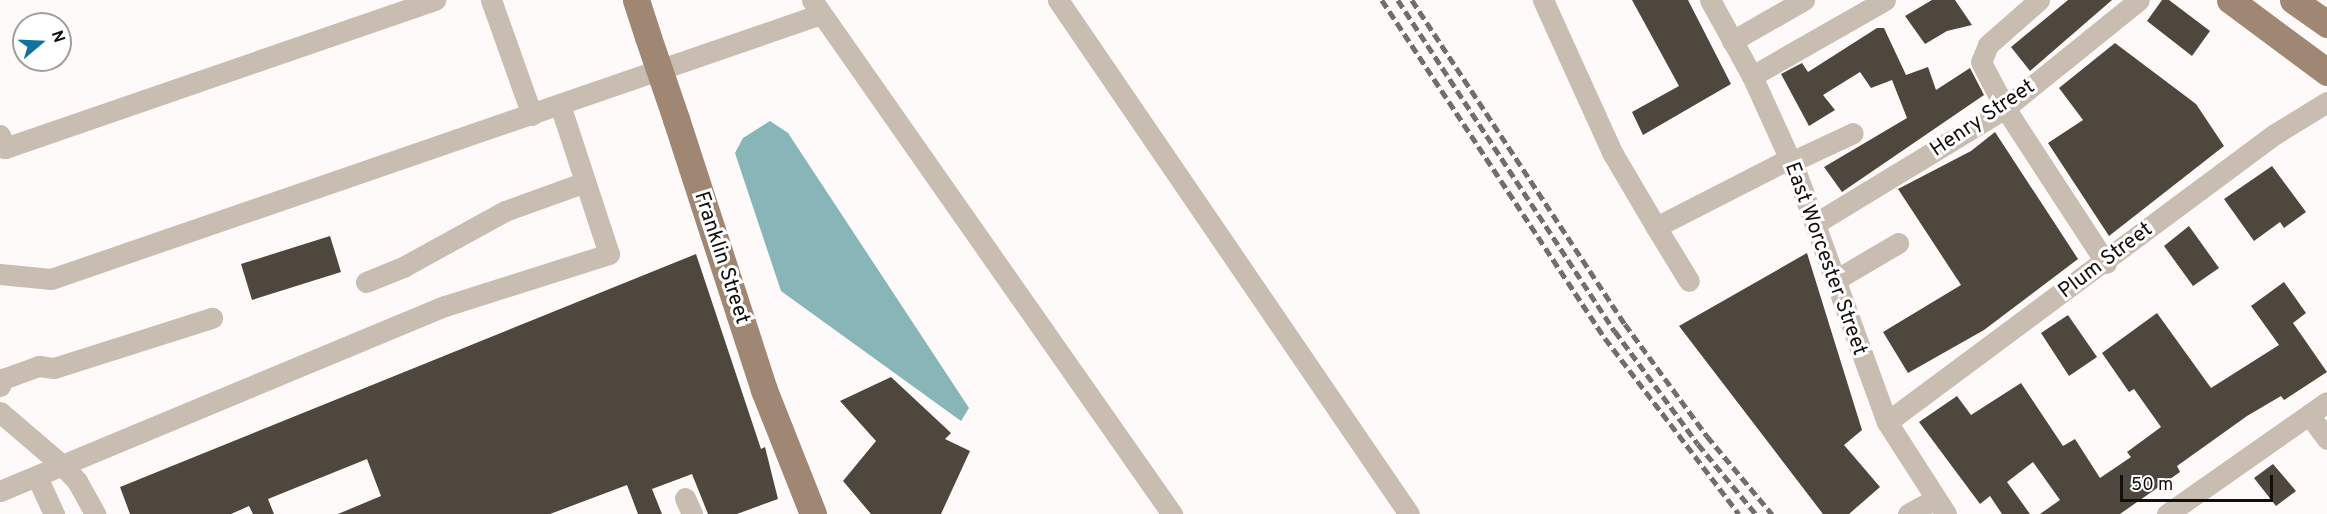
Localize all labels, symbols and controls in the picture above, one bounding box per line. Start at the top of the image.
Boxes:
north arrow [12,12,72,72]
text: N [46,28,68,45]
street label: Henry Street [1926,75,2040,163]
street label: East Worcester Street [1778,159,1872,359]
street label: Franklin Street [688,189,754,327]
street label: Plum Street [2054,217,2158,305]
scale bar [2123,463,2276,501]
text: 50 m [2131,474,2173,497]

